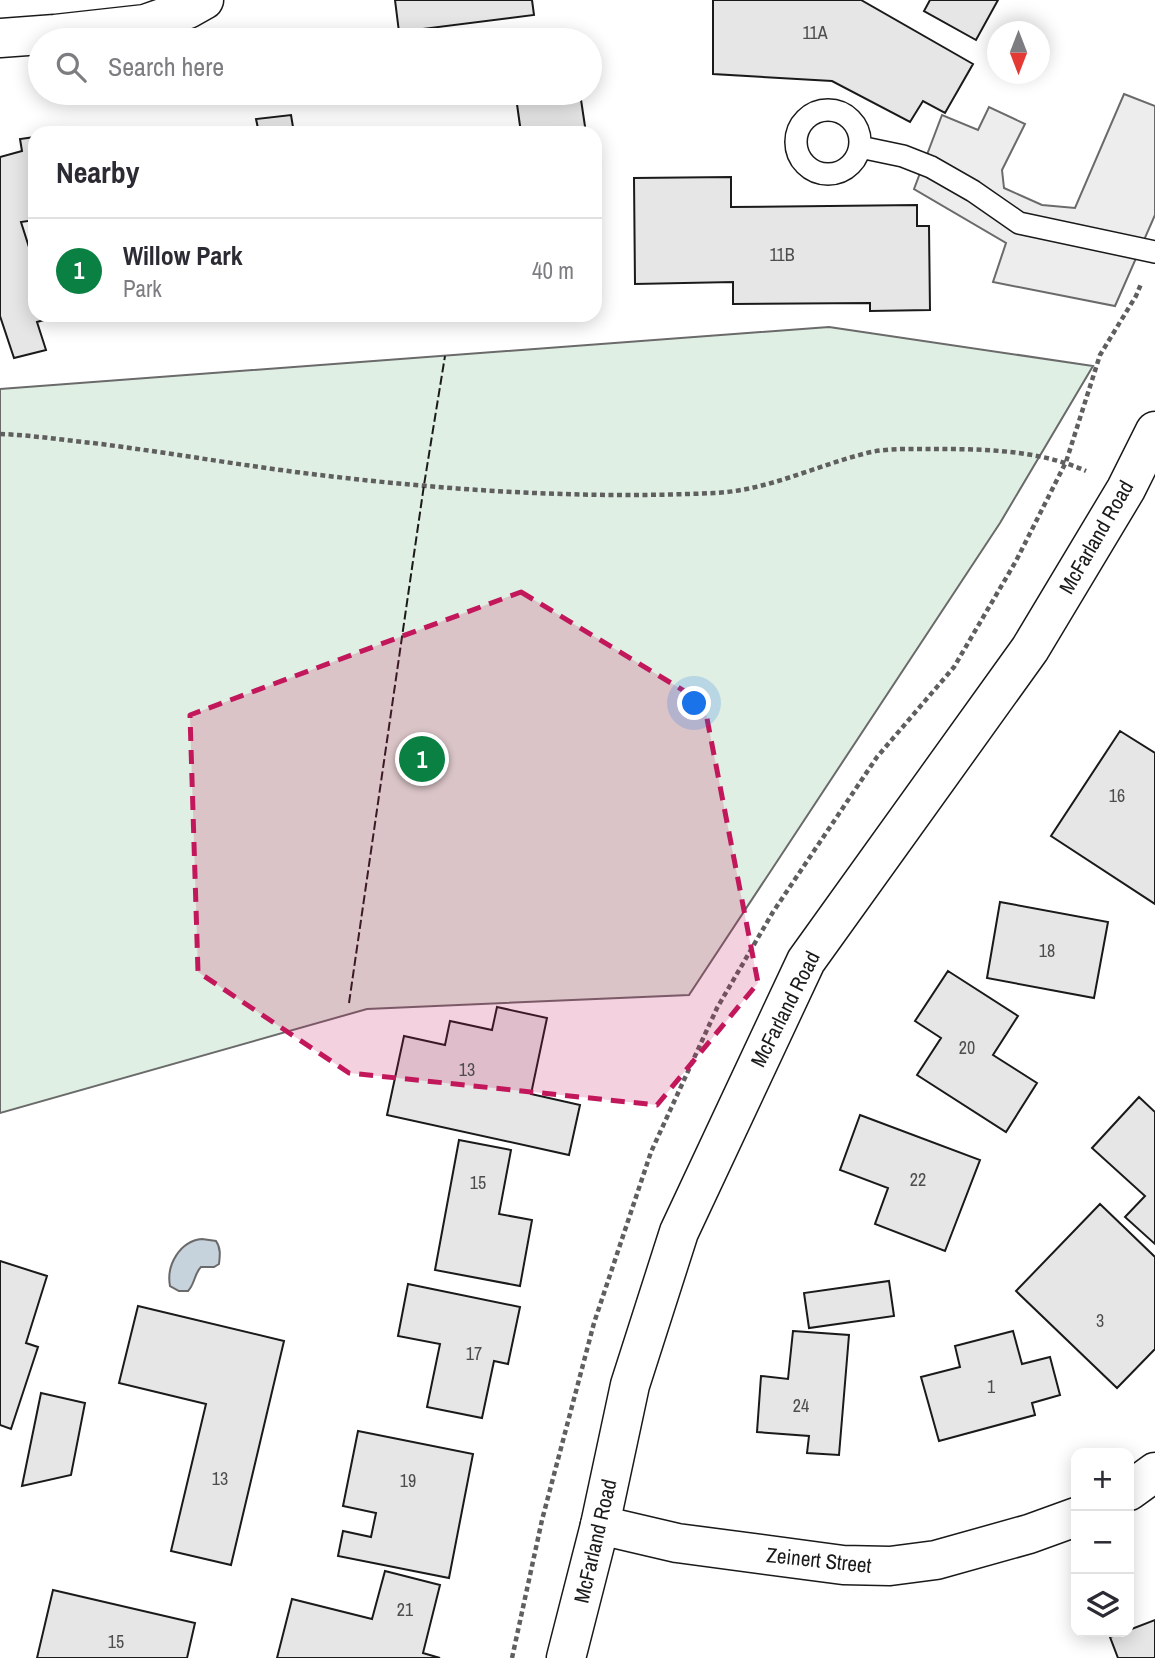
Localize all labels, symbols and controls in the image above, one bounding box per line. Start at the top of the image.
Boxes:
house number: 11A [802,20,828,45]
north arrow [987,21,1050,84]
search box [28,28,602,105]
icon: search [52,48,90,86]
text: Search here [108,49,224,84]
text: Nearby [56,152,139,192]
text: Willow Park [123,238,243,273]
house number: 11B [769,242,795,267]
text: 1 [74,255,84,286]
text: 40 m [532,255,574,286]
text: Park [123,273,162,304]
street label: McFarland Road [1052,475,1140,599]
your location [677,686,711,720]
pin: 1 [399,733,445,785]
house number: 16 [1109,783,1125,808]
house number: 18 [1039,938,1055,963]
street label: McFarland Road [743,946,827,1072]
house number: 20 [959,1035,975,1060]
house number: 13 [459,1057,475,1082]
house number: 22 [910,1167,926,1192]
house number: 15 [470,1170,486,1195]
house number: 3 [1096,1308,1104,1333]
house number: 17 [466,1341,482,1366]
house number: 1 [987,1374,996,1399]
house number: 24 [793,1393,809,1418]
map controls [1071,1448,1134,1637]
button: + [1071,1448,1134,1511]
house number: 13 [212,1466,228,1491]
house number: 19 [400,1468,416,1493]
street label: McFarland Road [567,1476,623,1606]
button: − [1071,1511,1134,1574]
street label: Zeinert Street [765,1540,873,1580]
button: layers [1071,1574,1134,1637]
house number: 21 [397,1597,414,1622]
house number: 15 [108,1629,124,1654]

